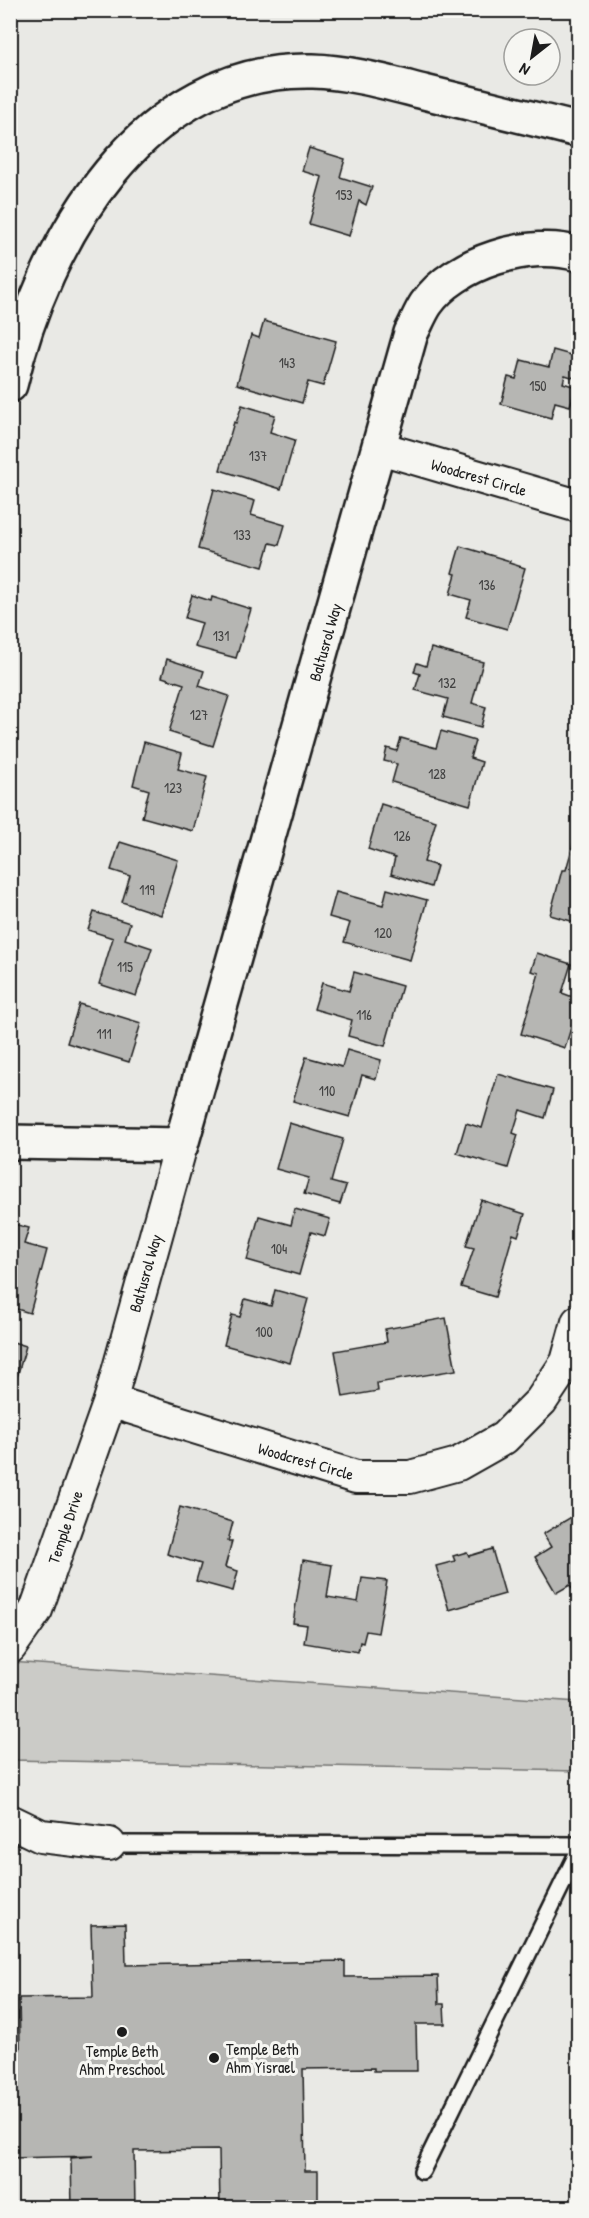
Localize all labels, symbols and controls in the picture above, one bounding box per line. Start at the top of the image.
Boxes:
north arrow [502,27,562,87]
text: N [515,58,534,81]
house number: 153 [335,185,353,204]
house number: 143 [279,353,295,372]
house number: 150 [529,376,547,395]
house number: 137 [249,446,267,465]
street label: Woodcrest Circle [429,453,530,501]
house number: 133 [233,525,251,544]
house number: 136 [479,575,496,594]
street label: Baltusrol Way [303,600,347,684]
house number: 131 [213,626,229,645]
house number: 132 [438,673,456,692]
house number: 127 [190,705,208,724]
house number: 128 [428,764,446,783]
house number: 123 [164,778,182,797]
house number: 126 [393,826,411,845]
house number: 119 [139,880,155,899]
house number: 120 [374,923,392,942]
house number: 115 [117,957,133,976]
house number: 116 [356,1005,372,1024]
house number: 111 [96,1024,112,1043]
house number: 110 [319,1081,335,1100]
street label: Baltusrol Way [123,1231,167,1315]
house number: 104 [271,1239,287,1258]
house number: 100 [255,1322,273,1341]
street label: Woodcrest Circle [256,1437,357,1485]
street label: Temple Drive [42,1487,88,1567]
marker: Temple Beth Ahm Preschool [115,2025,129,2039]
place label: Temple Beth Ahm Yisrael [226,2038,299,2078]
place label: Temple Beth Ahm Preschool [79,2040,166,2080]
marker: Temple Beth Ahm Yisrael [207,2051,221,2065]

